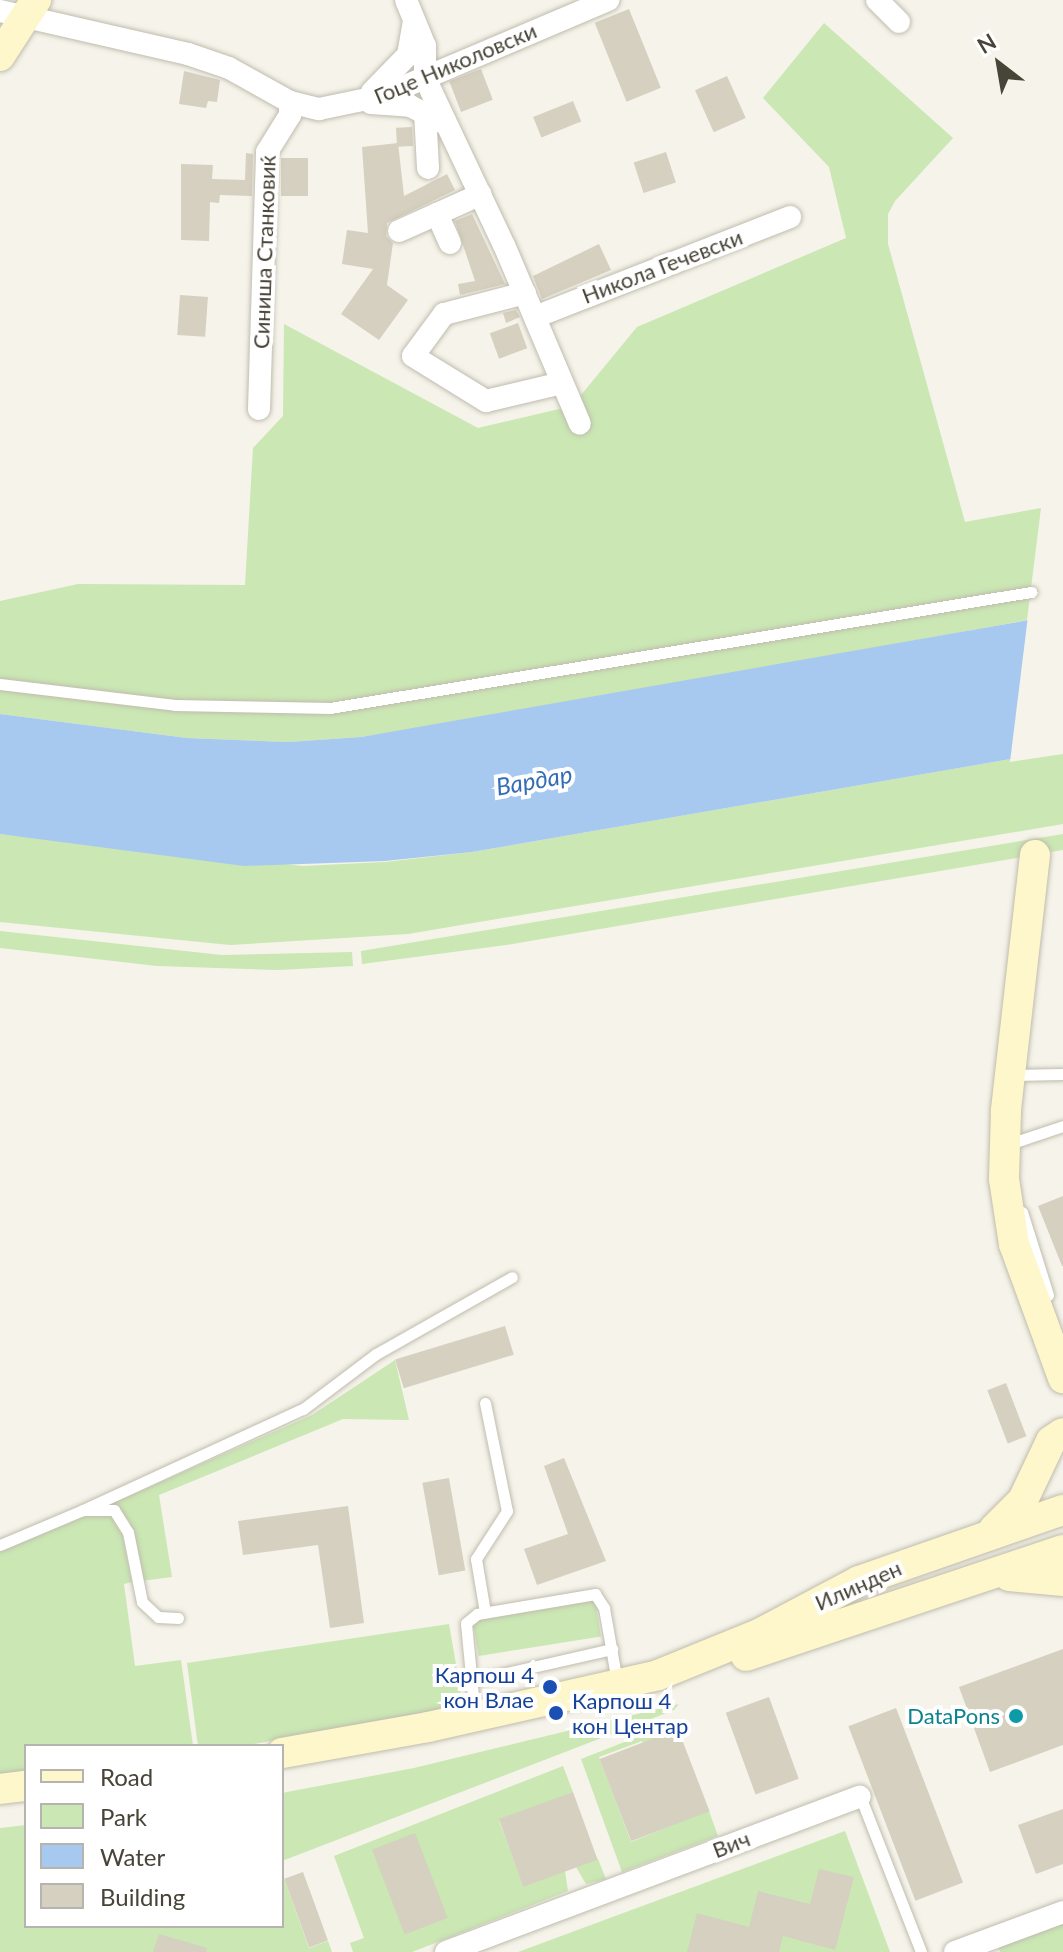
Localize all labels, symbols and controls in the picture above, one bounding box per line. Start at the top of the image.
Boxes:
street label: Гоце Николовски [370,17,540,109]
north arrow [959,24,1039,104]
text: N [972,27,1001,59]
street label: Синиша Станковиќ [247,155,281,349]
street label: Никола Гечевски [578,223,746,309]
water label: Вардар [494,759,574,801]
street label: Илинден [811,1554,905,1616]
place label: Карпош 4 кон Влае [435,1661,534,1712]
marker: Карпош 4 кон Влае [541,1678,559,1696]
place label: Карпош 4 кон Центар [572,1687,688,1738]
place label: DataPons [907,1703,1000,1729]
marker: Карпош 4 кон Центар [547,1704,565,1722]
marker: DataPons [1007,1707,1025,1725]
legend [24,1744,284,1928]
text: Road [100,1762,153,1791]
text: Park [100,1802,147,1831]
street label: Вич [709,1825,753,1863]
text: Water [100,1842,165,1871]
text: Building [100,1882,185,1911]

